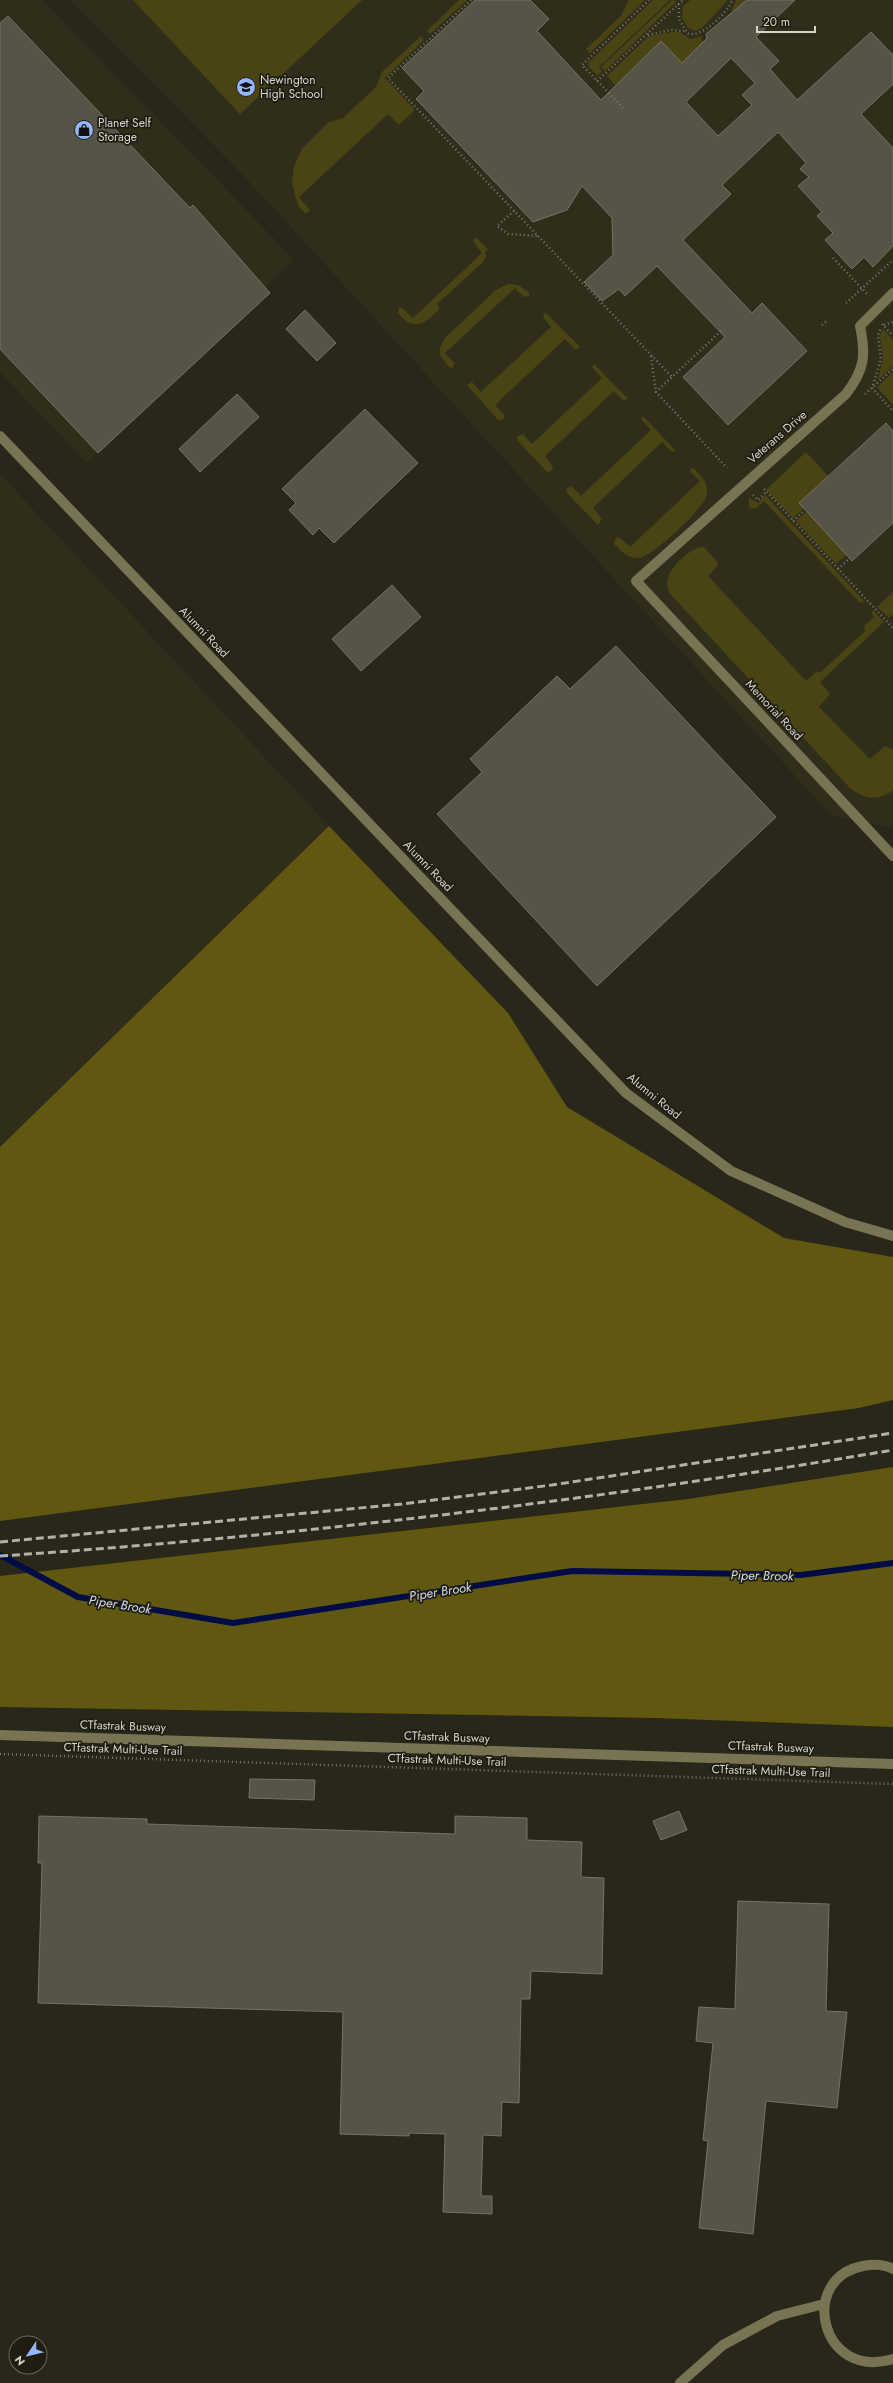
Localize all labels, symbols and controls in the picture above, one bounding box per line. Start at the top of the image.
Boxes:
scale bar [757,8,815,34]
text: 20 m [763,13,790,31]
place label: Newington High School [260,71,323,103]
school or university icon: Newington High School [235,76,257,98]
place label: Planet Self Storage [98,114,152,146]
shop icon: Planet Self Storage [73,119,95,141]
street label: Veterans Drive [743,406,811,468]
street label: Alumni Road [175,602,233,662]
street label: Memorial Road [741,676,807,744]
street label: Alumni Road [399,836,457,896]
street label: Alumni Road [623,1068,685,1124]
water label: Piper Brook [731,1565,794,1586]
water label: Piper Brook [408,1577,473,1606]
water label: Piper Brook [88,1590,153,1619]
street label: CTfastrak Busway [80,1716,167,1737]
street label: CTfastrak Busway [404,1727,491,1748]
street label: CTfastrak Busway [728,1737,815,1758]
street label: CTfastrak Multi-Use Trail [63,1738,183,1760]
street label: CTfastrak Multi-Use Trail [387,1749,507,1771]
street label: CTfastrak Multi-Use Trail [711,1760,831,1782]
north arrow [8,2335,48,2375]
text: N [11,2353,29,2369]

